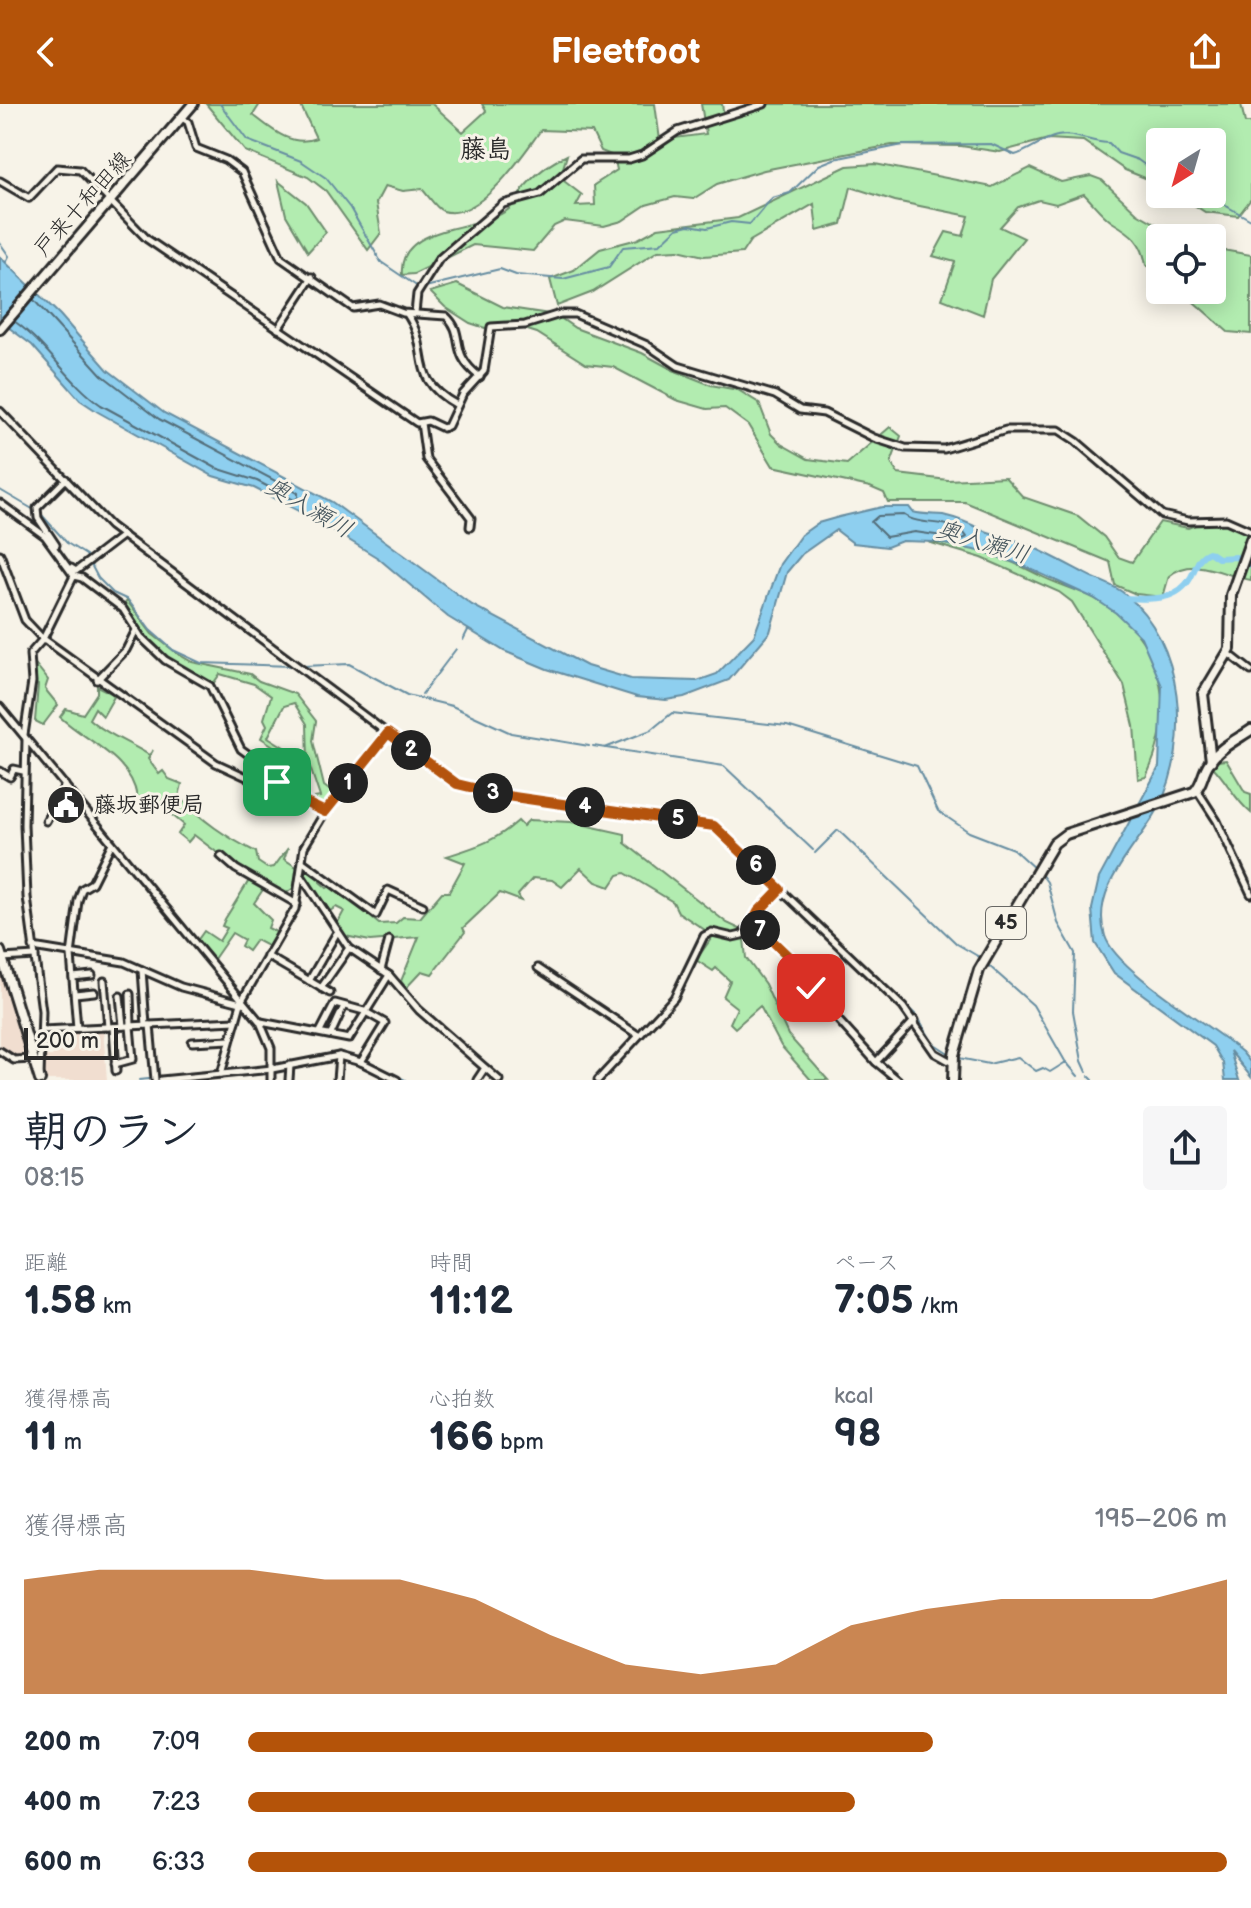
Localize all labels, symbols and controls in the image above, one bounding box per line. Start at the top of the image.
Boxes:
icon: back [24,30,68,74]
icon: share [1183,30,1227,74]
text: Fleetfoot [551,31,700,74]
north arrow [1146,128,1226,208]
map controls [1146,128,1226,304]
district label: 藤島 [460,135,512,166]
street label: 戸来十和田線 [29,146,137,262]
button: locate [1146,224,1226,304]
water label: 奥入瀬川 [260,471,358,545]
water label: 奥入瀬川 [933,514,1033,570]
pin: 2 [391,730,431,770]
text: 2 [404,736,418,763]
pin [243,748,311,816]
icon: arrive [255,760,299,804]
pin: 1 [328,763,368,803]
text: 1 [343,769,353,796]
pin: 3 [473,773,513,813]
text: 3 [487,779,499,806]
public building icon: 藤坂郵便局 [45,784,87,826]
pin: 4 [565,787,605,827]
place label: 藤坂郵便局 [94,792,204,819]
text: 4 [579,793,591,820]
pin: 5 [658,799,698,839]
text: 5 [672,805,684,832]
pin: 6 [736,845,776,885]
text: 6 [749,851,763,878]
road number: 45 [986,907,1026,939]
pin: 7 [740,910,780,950]
text: 7 [754,916,766,943]
pin [777,954,845,1022]
icon: check [789,966,833,1010]
scale bar [24,1024,118,1060]
text: 200 m [36,1028,99,1055]
text: 朝のラン [24,1106,200,1159]
button: share [1143,1106,1227,1190]
text: 08:15 [24,1163,85,1194]
text: 距離 [24,1250,68,1277]
text: 時間 [429,1250,473,1277]
text: ペース [834,1250,899,1277]
text: 1.58 [24,1277,97,1325]
text: 11:12 [429,1277,513,1325]
text: 7:05 [834,1277,914,1325]
text: km [97,1293,132,1320]
text: /km [914,1293,959,1320]
text: kcal [834,1383,873,1410]
text: 獲得標高 [24,1386,112,1413]
text: 心拍数 [429,1386,495,1413]
text: 98 [834,1410,881,1458]
text: 11 [24,1413,58,1461]
text: 166 [429,1413,494,1461]
text: m [58,1429,82,1456]
text: bpm [494,1429,544,1456]
text: 195–206 m [1095,1504,1227,1535]
text: 獲得標高 [24,1511,128,1542]
text: 200 m [24,1727,101,1758]
text: 7:09 [152,1727,200,1758]
text: 400 m [24,1787,101,1818]
text: 7:23 [152,1787,201,1818]
text: 600 m [24,1847,101,1878]
text: 6:33 [152,1847,205,1878]

